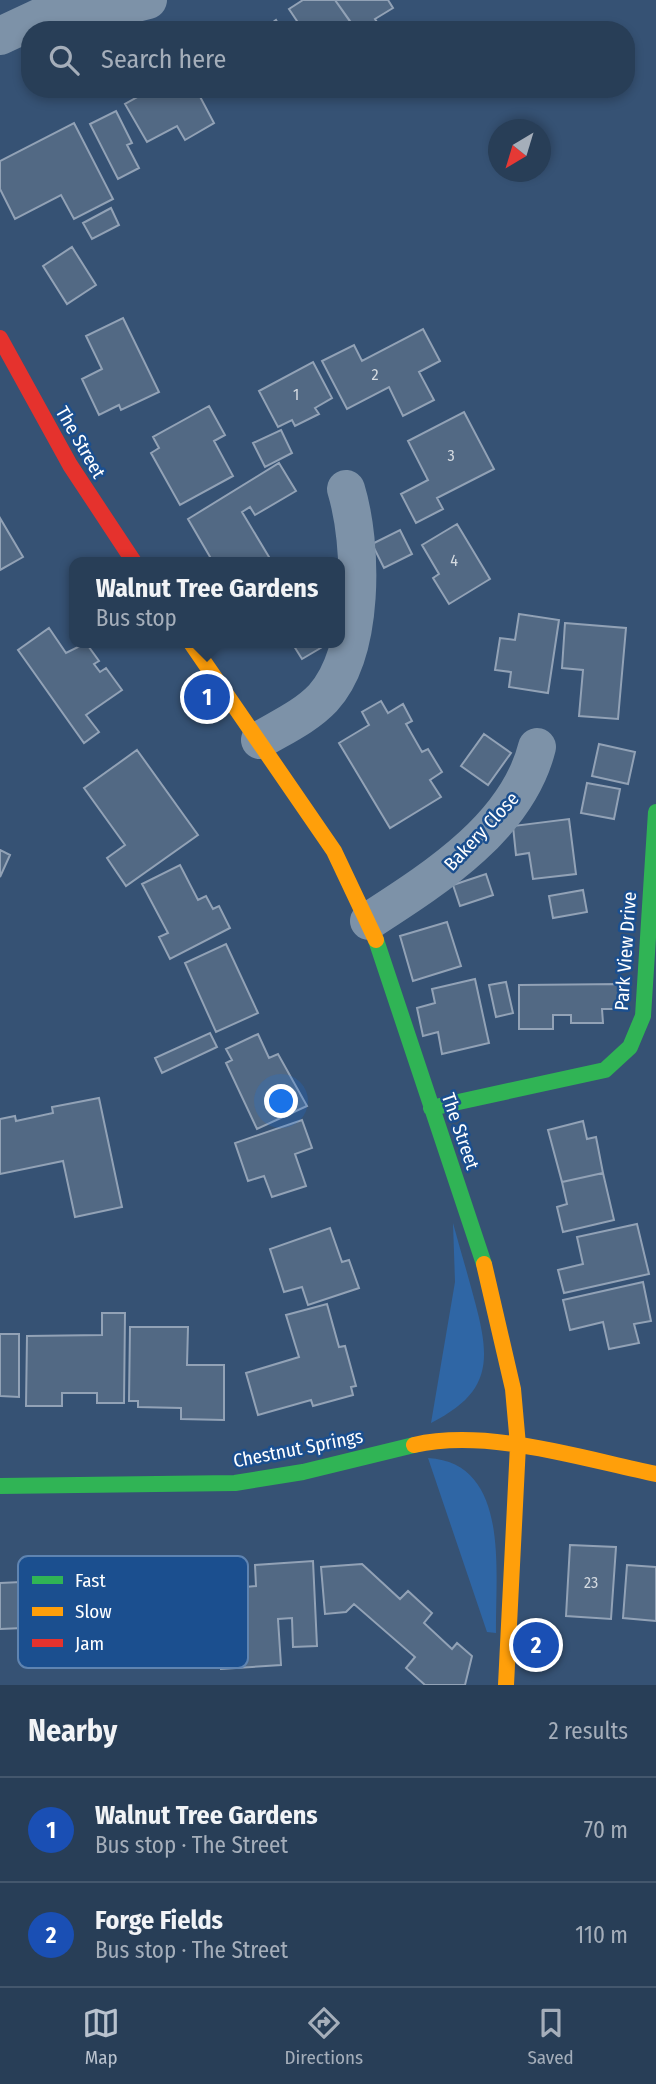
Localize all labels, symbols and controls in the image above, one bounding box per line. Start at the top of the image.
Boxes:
search box [21,21,635,98]
icon: search [45,41,83,79]
text: Search here [101,44,226,75]
north arrow [488,119,551,182]
house number: 2 [371,365,379,384]
house number: 1 [293,385,299,404]
street label: The Street [51,402,111,483]
house number: 3 [447,446,455,465]
house number: 4 [450,551,458,570]
popup [69,557,345,648]
text: Walnut Tree Gardens [96,573,318,604]
text: Bus stop [96,604,177,632]
pin: 1 [184,671,230,723]
street label: Bakery Close [439,787,524,875]
street label: Park View Drive [610,891,641,1011]
your location [264,1084,298,1118]
street label: The Street [437,1090,485,1173]
street label: Chestnut Springs [231,1425,365,1472]
legend [18,1556,248,1668]
text: Fast [75,1569,106,1592]
house number: 23 [584,1573,598,1592]
text: Slow [75,1600,112,1623]
pin: 2 [513,1619,559,1671]
text: Jam [75,1632,104,1655]
text: Nearby [28,1713,117,1749]
text: 2 results [548,1717,628,1745]
text: Walnut Tree Gardens [95,1800,318,1831]
text: 1 [46,1816,56,1844]
text: 70 m [584,1816,628,1844]
text: Bus stop · The Street [95,1831,288,1859]
text: Forge Fields [95,1905,223,1936]
text: 2 [46,1921,56,1949]
text: 110 m [575,1921,628,1949]
text: Bus stop · The Street [95,1936,288,1964]
tab: Map [82,2004,120,2069]
tab: Directions [284,2004,363,2069]
tab: Saved [527,2004,574,2069]

